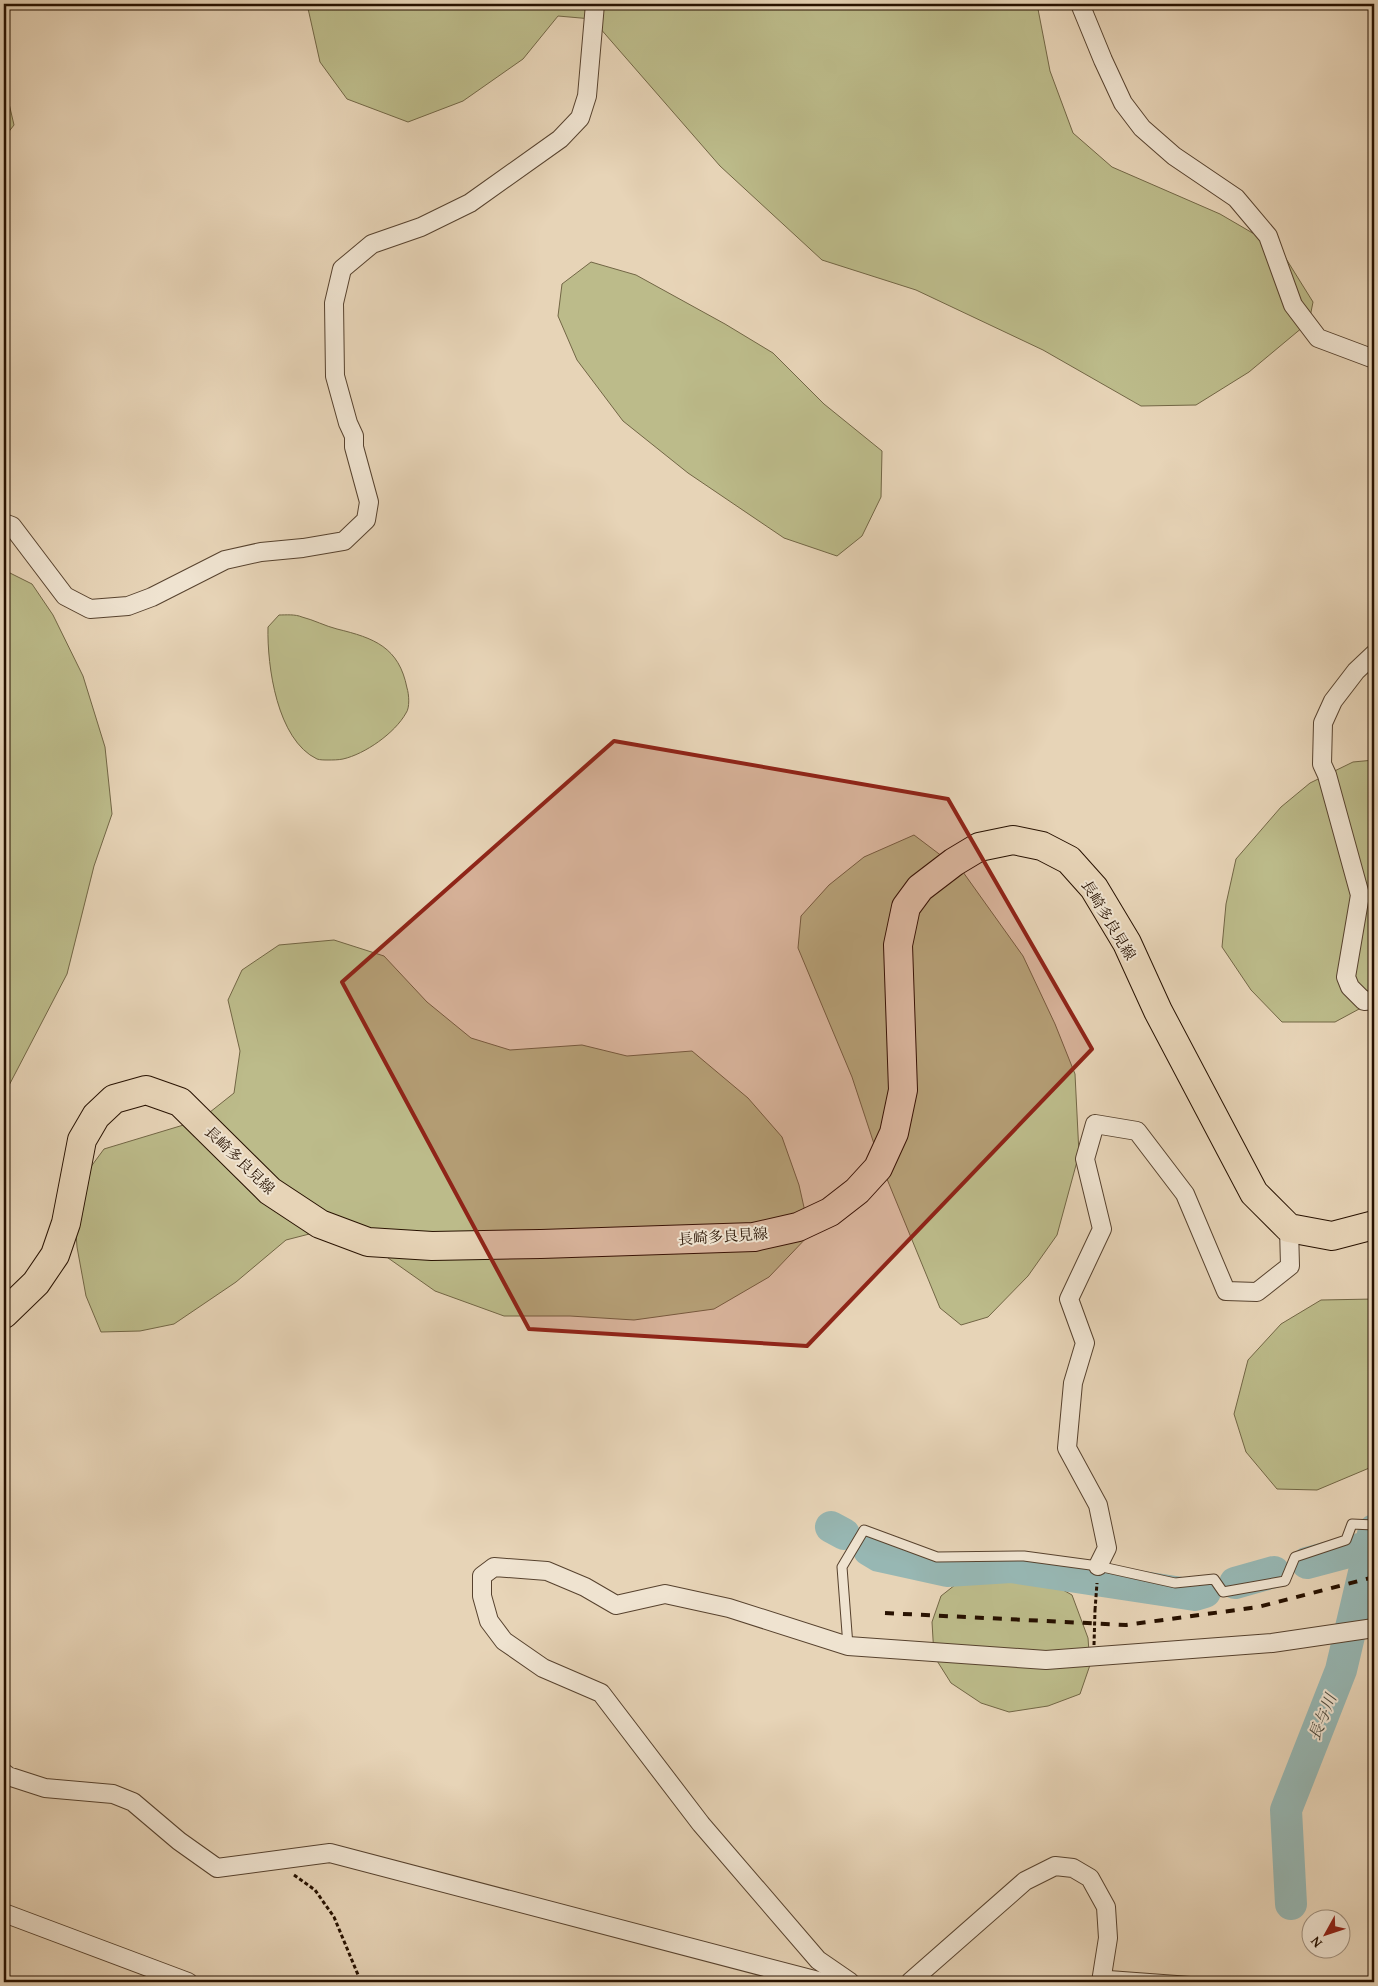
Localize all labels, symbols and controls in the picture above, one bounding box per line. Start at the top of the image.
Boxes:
street label: 長崎多良見線 [1077,876,1141,964]
street label: 長崎多良見線 [200,1121,280,1199]
street label: 長崎多良見線 [677,1222,769,1250]
water label: 長与川 [1302,1688,1343,1744]
north arrow [1300,1908,1350,1958]
text: N [1305,1932,1327,1952]

